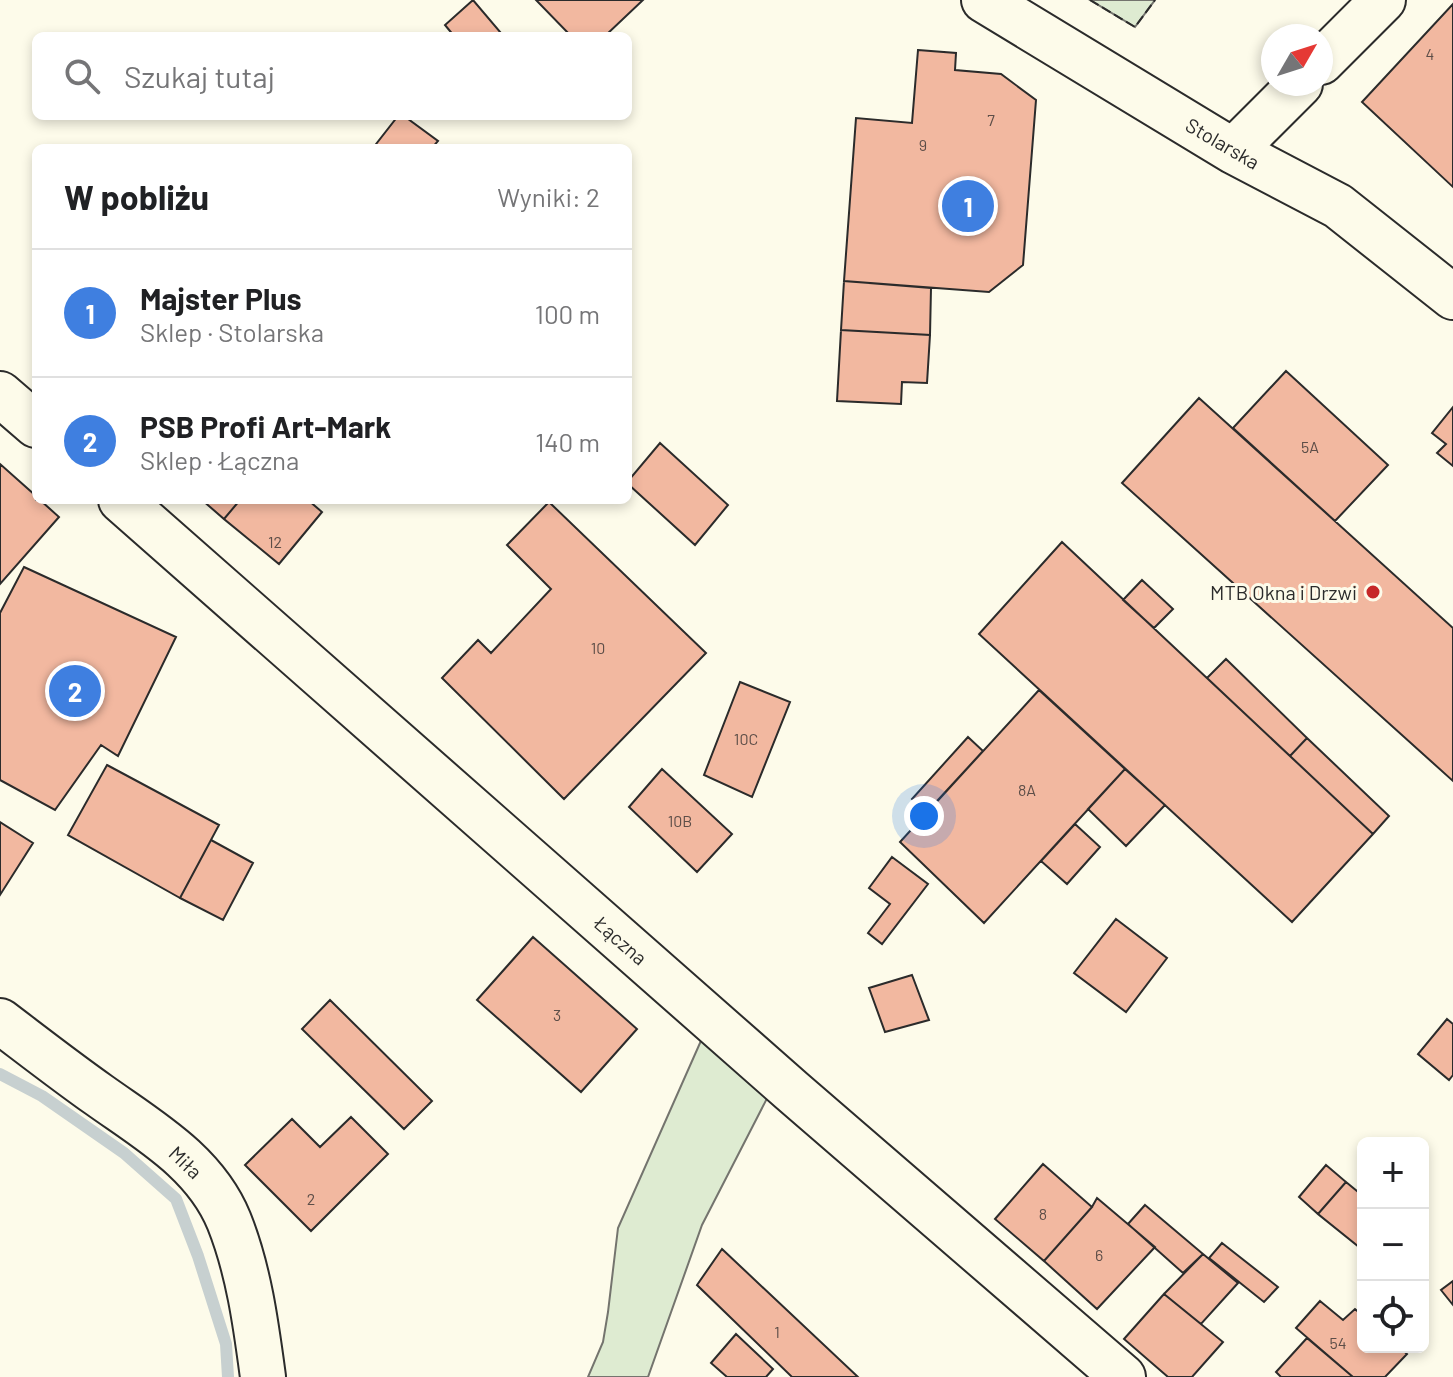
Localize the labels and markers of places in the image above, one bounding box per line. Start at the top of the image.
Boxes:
pin: 1 [942,176,994,236]
place label: MTB Okna i Drzwi [1210,580,1357,604]
marker: MTB Okna i Drzwi [1364,583,1382,601]
pin: 2 [49,661,101,721]

